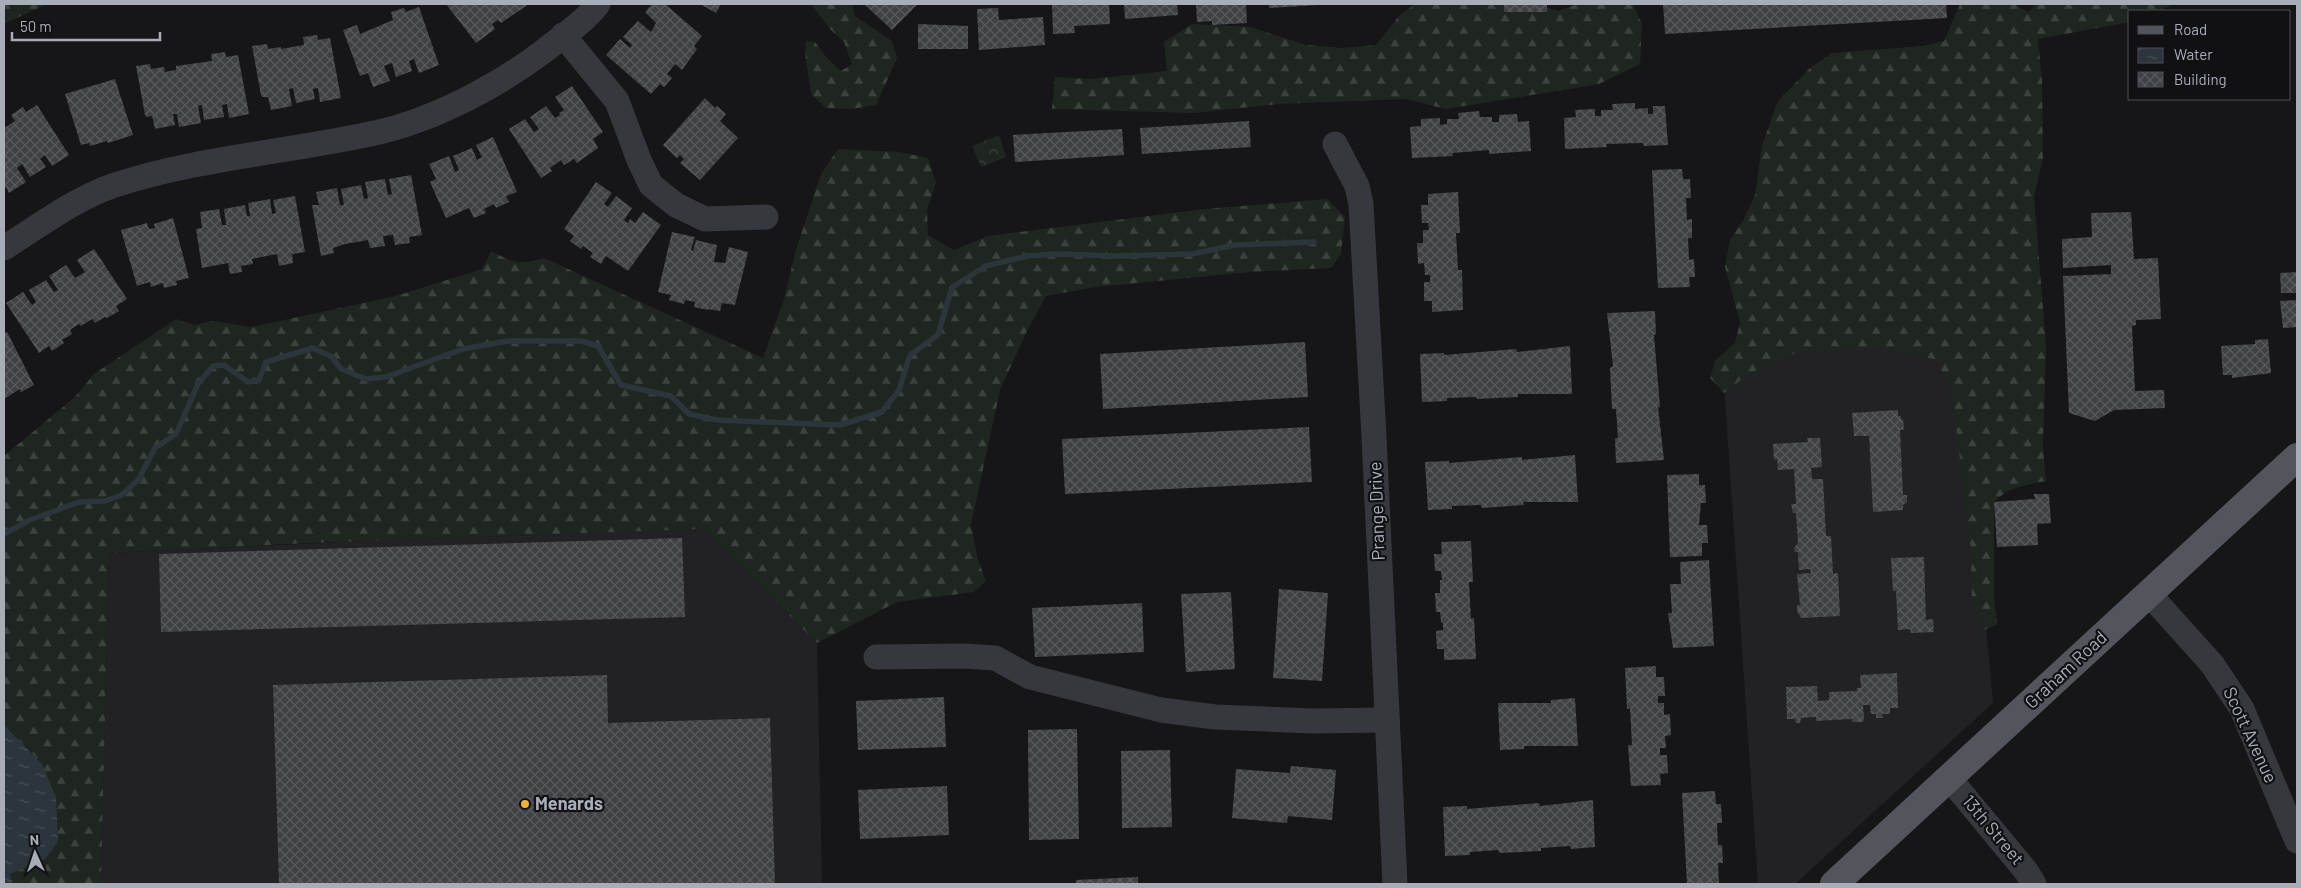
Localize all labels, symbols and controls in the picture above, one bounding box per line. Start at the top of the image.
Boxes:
scale bar [12,10,160,42]
legend [2128,10,2291,100]
text: 50 m [20,17,52,35]
text: Road [2174,20,2207,38]
text: Water [2174,45,2213,63]
text: Building [2174,70,2227,88]
street label: Prange Drive [1363,461,1389,561]
street label: Graham Road [2020,626,2111,713]
street label: Scott Avenue [2219,683,2283,786]
street label: 13th Street [1958,790,2029,869]
place label: Menards [535,792,603,814]
marker: Menards [519,798,531,810]
north arrow [10,828,60,878]
text: N [29,831,39,848]

